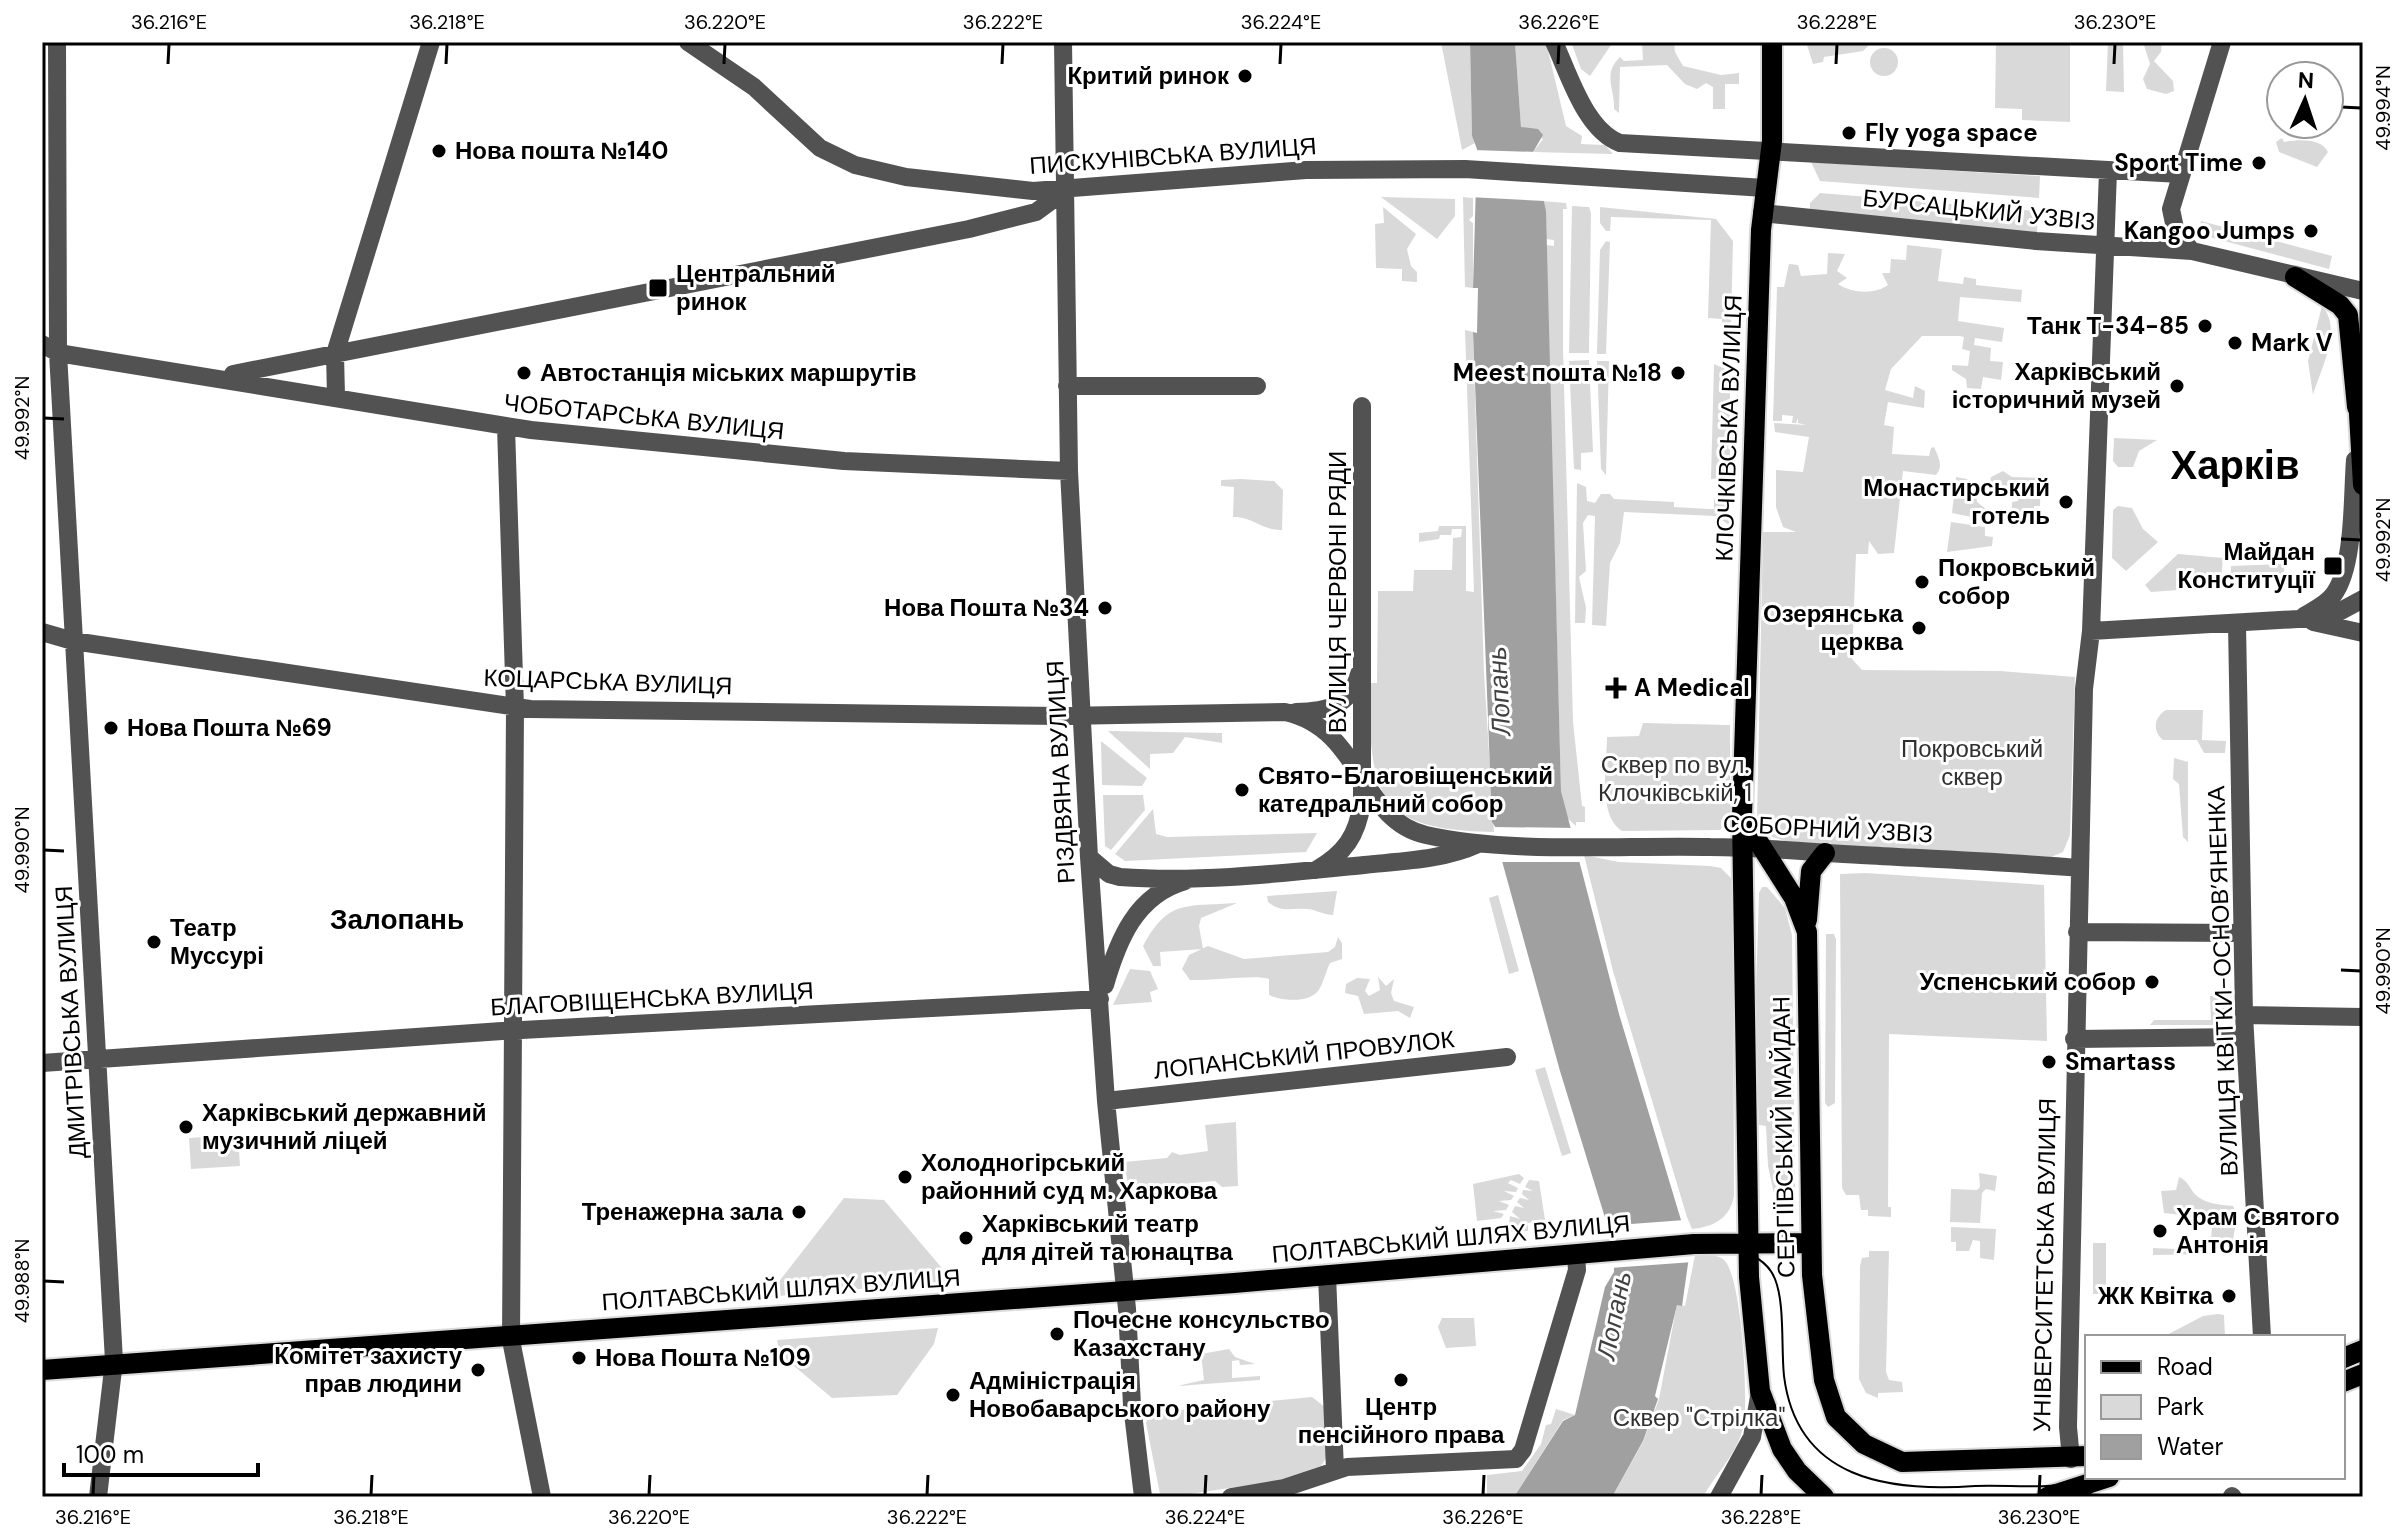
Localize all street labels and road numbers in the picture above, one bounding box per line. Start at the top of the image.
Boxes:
street label: ПИСКУНІВСЬКА ВУЛИЦЯ [1028,130,1318,181]
street label: БУРСАЦЬКИЙ УЗВІЗ [1861,182,2097,237]
street label: КЛОЧКІВСЬКА ВУЛИЦЯ [1708,294,1749,562]
street label: ЧОБОТАРСЬКА ВУЛИЦЯ [502,386,786,447]
street label: ВУЛИЦЯ ЧЕРВОНІ РЯДИ [1322,451,1353,733]
street label: РІЗДВЯНА ВУЛИЦЯ [1039,660,1082,884]
street label: КОЦАРСЬКА ВУЛИЦЯ [483,662,733,701]
street label: ВУЛИЦЯ КВІТКИ-ОСНОВ’ЯНЕНКА [2200,785,2245,1177]
street label: СОБОРНИЙ УЗВІЗ [1722,808,1934,849]
street label: ДМИТРІВСЬКА ВУЛИЦЯ [48,885,93,1159]
street label: БЛАГОВІЩЕНСЬКА ВУЛИЦЯ [490,975,814,1022]
street label: СЕРГІЇВСЬКИЙ МАЙДАН [1766,996,1801,1278]
street label: ЛОПАНСЬКИЙ ПРОВУЛОК [1152,1023,1456,1086]
street label: УНІВЕРСИТЕТСЬКА ВУЛИЦЯ [2026,1098,2063,1432]
street label: ПОЛТАВСЬКИЙ ШЛЯХ ВУЛИЦЯ [1270,1207,1631,1270]
street label: ПОЛТАВСЬКИЙ ШЛЯХ ВУЛИЦЯ [600,1261,961,1318]

